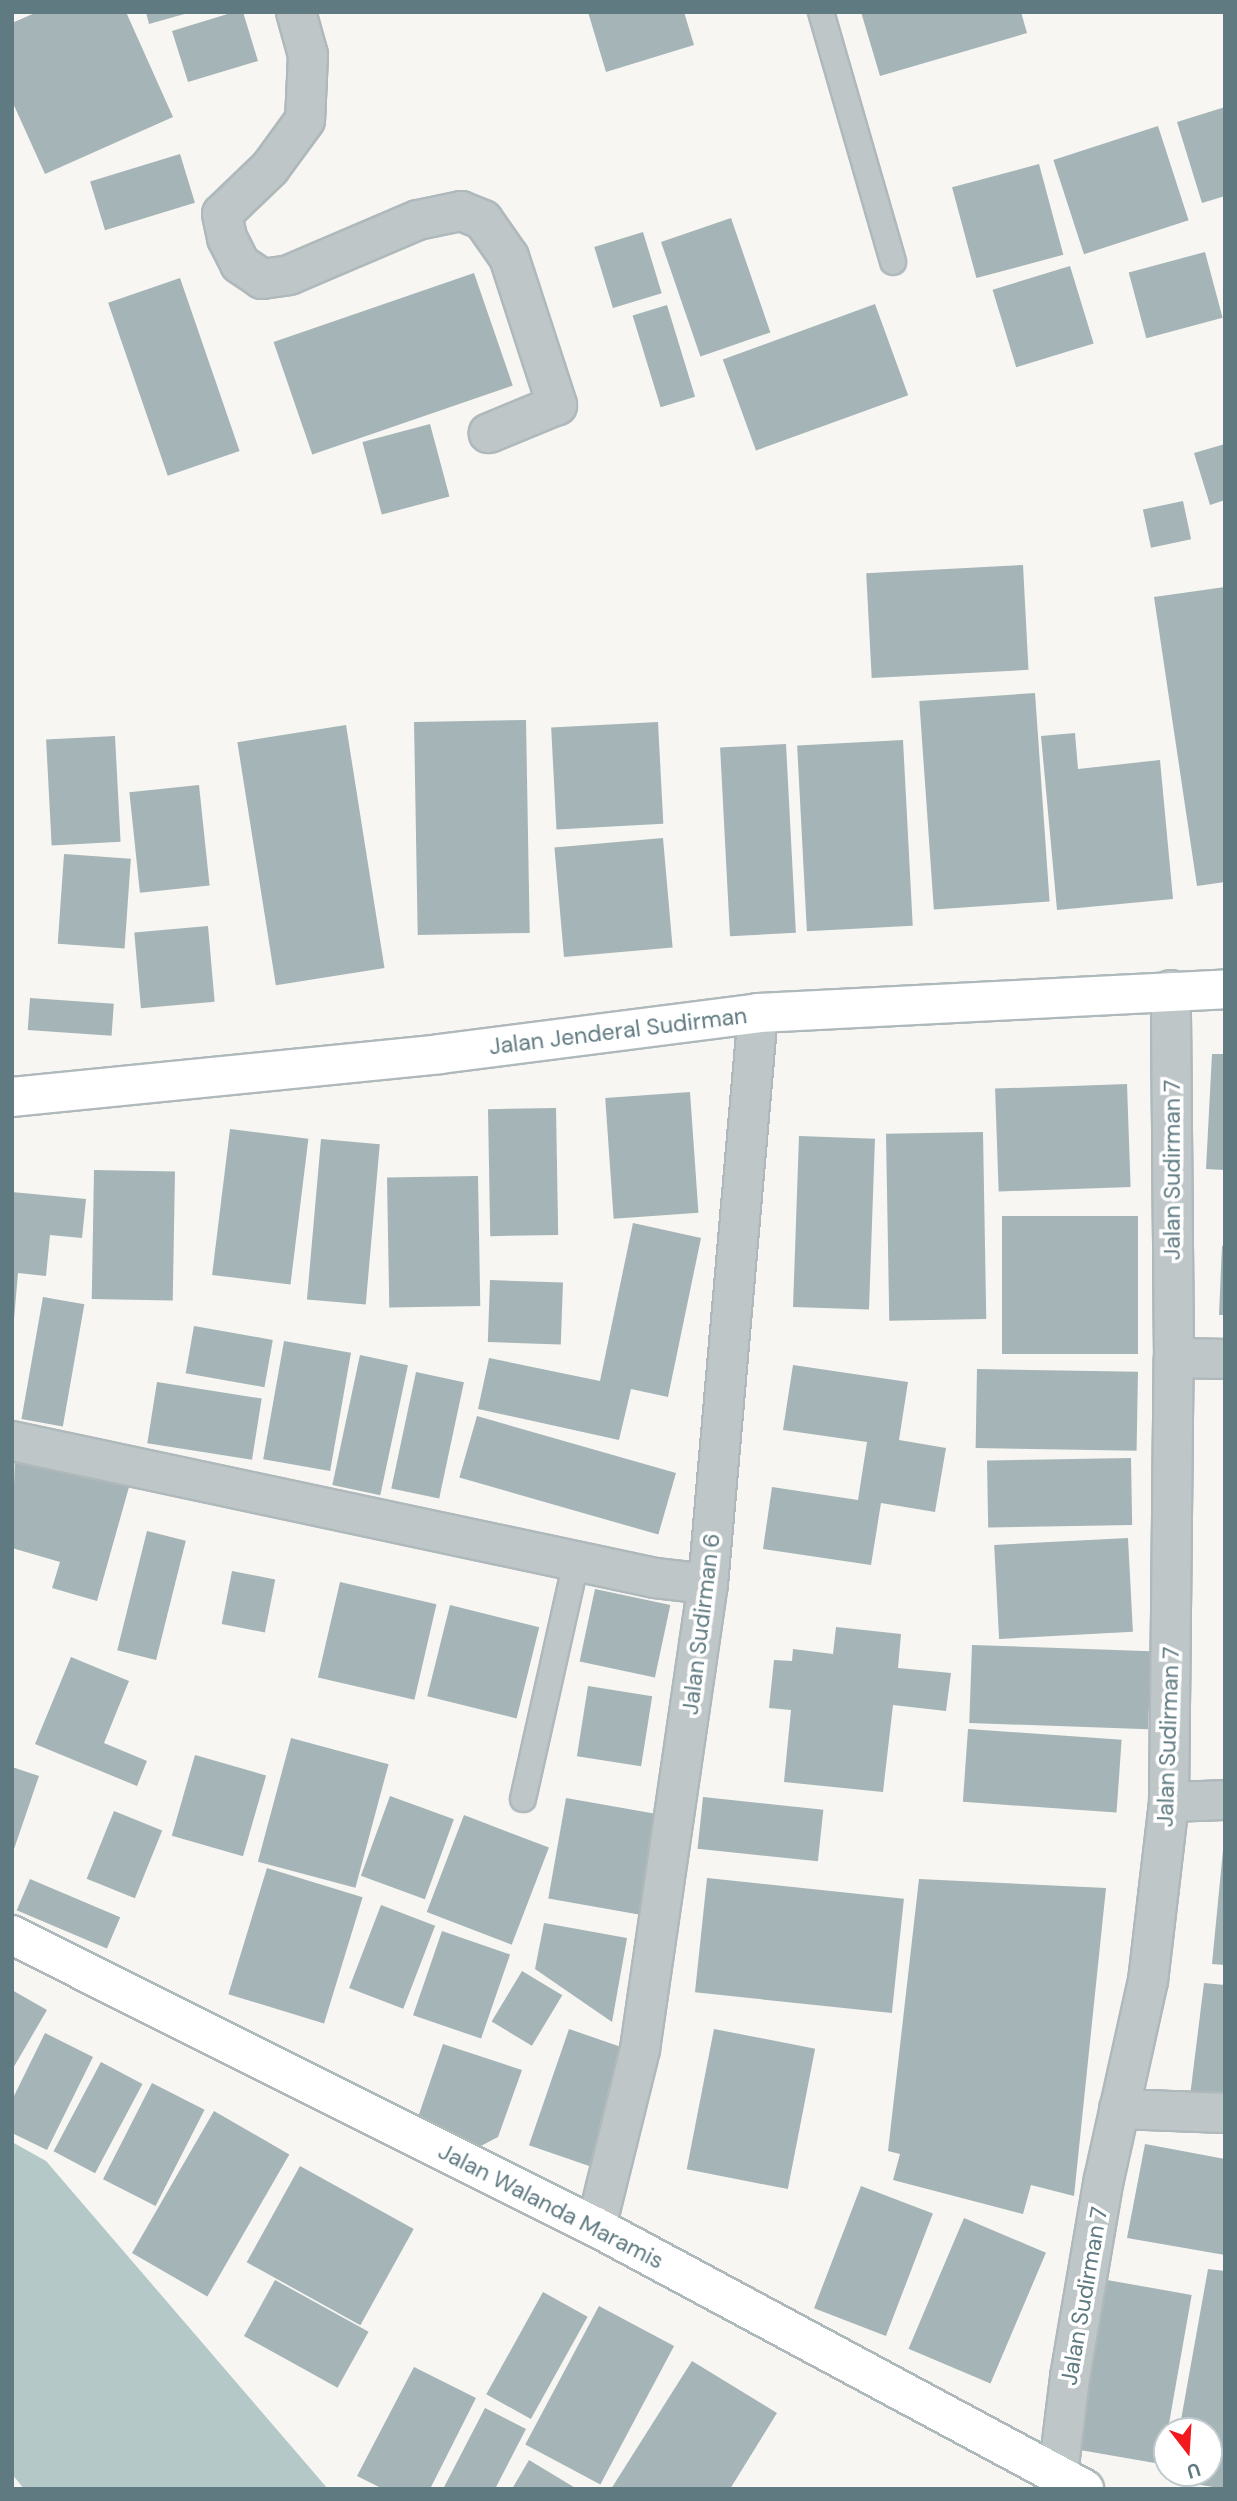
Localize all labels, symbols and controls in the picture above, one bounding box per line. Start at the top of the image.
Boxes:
street label: Jalan Jenderal Sudirman [487,1001,749,1061]
street label: Jalan Sudirman 7 [1158,1080,1186,1260]
street label: Jalan Sudirman 6 [676,1532,726,1716]
street label: Jalan Sudirman 7 [1151,1646,1185,1828]
street label: Jalan Walanda Maramis [434,2137,668,2275]
street label: Jalan Sudirman 7 [1055,2205,1113,2387]
north arrow [1153,2417,1223,2487]
text: U [1184,2457,1204,2485]

